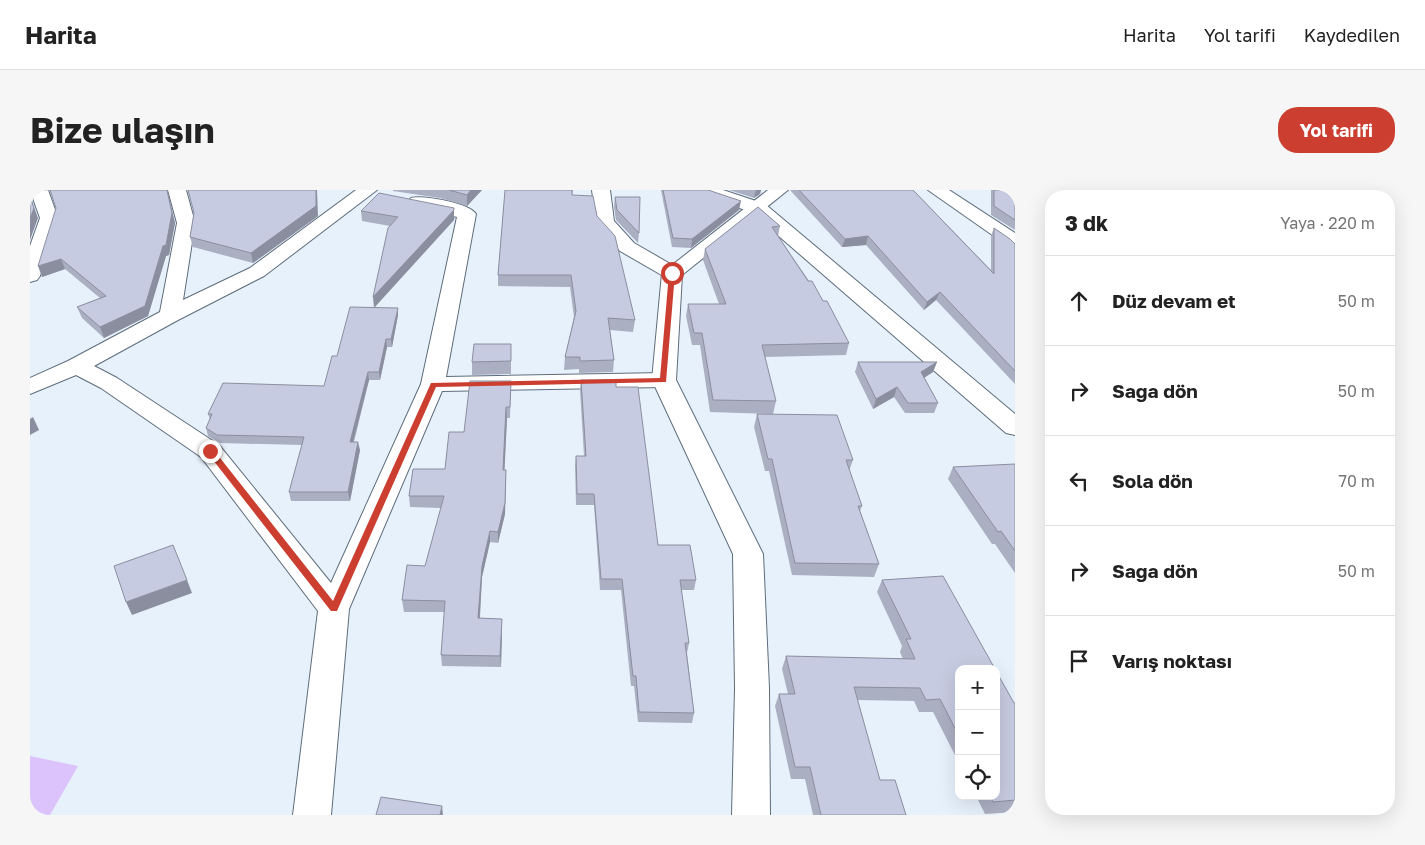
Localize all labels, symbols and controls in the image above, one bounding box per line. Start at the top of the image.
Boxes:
text: Harita [25,20,97,49]
text: Harita [1123,24,1176,46]
text: Yol tarifi [1204,24,1276,46]
text: Kaydedilen [1304,24,1400,46]
button: Yol tarifi [1278,107,1395,153]
text: Bize ulaşın [30,109,215,151]
text: 3 dk [1065,210,1108,236]
text: Yaya · 220 m [1280,213,1375,233]
route start [661,262,684,285]
icon: ahead [1065,287,1093,315]
text: Düz devam et [1112,289,1236,312]
text: 50 m [1338,291,1375,311]
icon: right [1065,377,1093,405]
text: Sağa dön [1112,379,1198,402]
text: 50 m [1338,381,1375,401]
route end [199,440,222,463]
icon: left [1065,467,1093,495]
text: Sola dön [1112,469,1193,492]
text: 70 m [1338,471,1375,491]
icon: right [1065,557,1093,585]
text: Sağa dön [1112,559,1198,582]
text: 50 m [1338,561,1375,581]
icon: arrive [1065,647,1093,675]
text: Varış noktası [1112,649,1232,672]
map controls [955,665,1000,800]
button: + [955,665,1000,710]
button: − [955,710,1000,755]
button: locate [955,755,1000,800]

